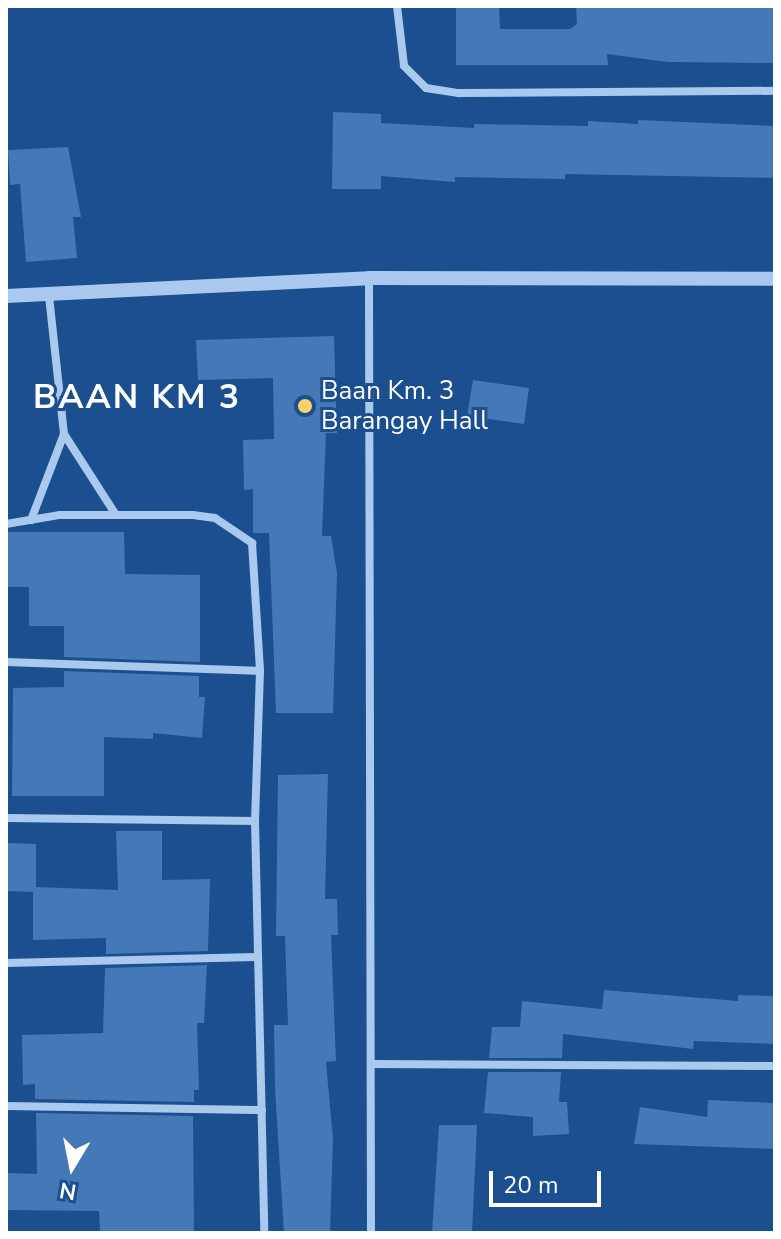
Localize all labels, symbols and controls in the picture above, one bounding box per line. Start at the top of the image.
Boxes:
place label: Baan Km. 3 Barangay Hall [321,375,488,436]
district label: BAAN KM 3 [33,378,241,418]
marker: Baan Km. 3 Barangay Hall [296,397,314,415]
north arrow [32,1127,112,1207]
scale bar [493,1155,605,1205]
text: 20 m [503,1169,559,1201]
text: N [57,1174,79,1207]

